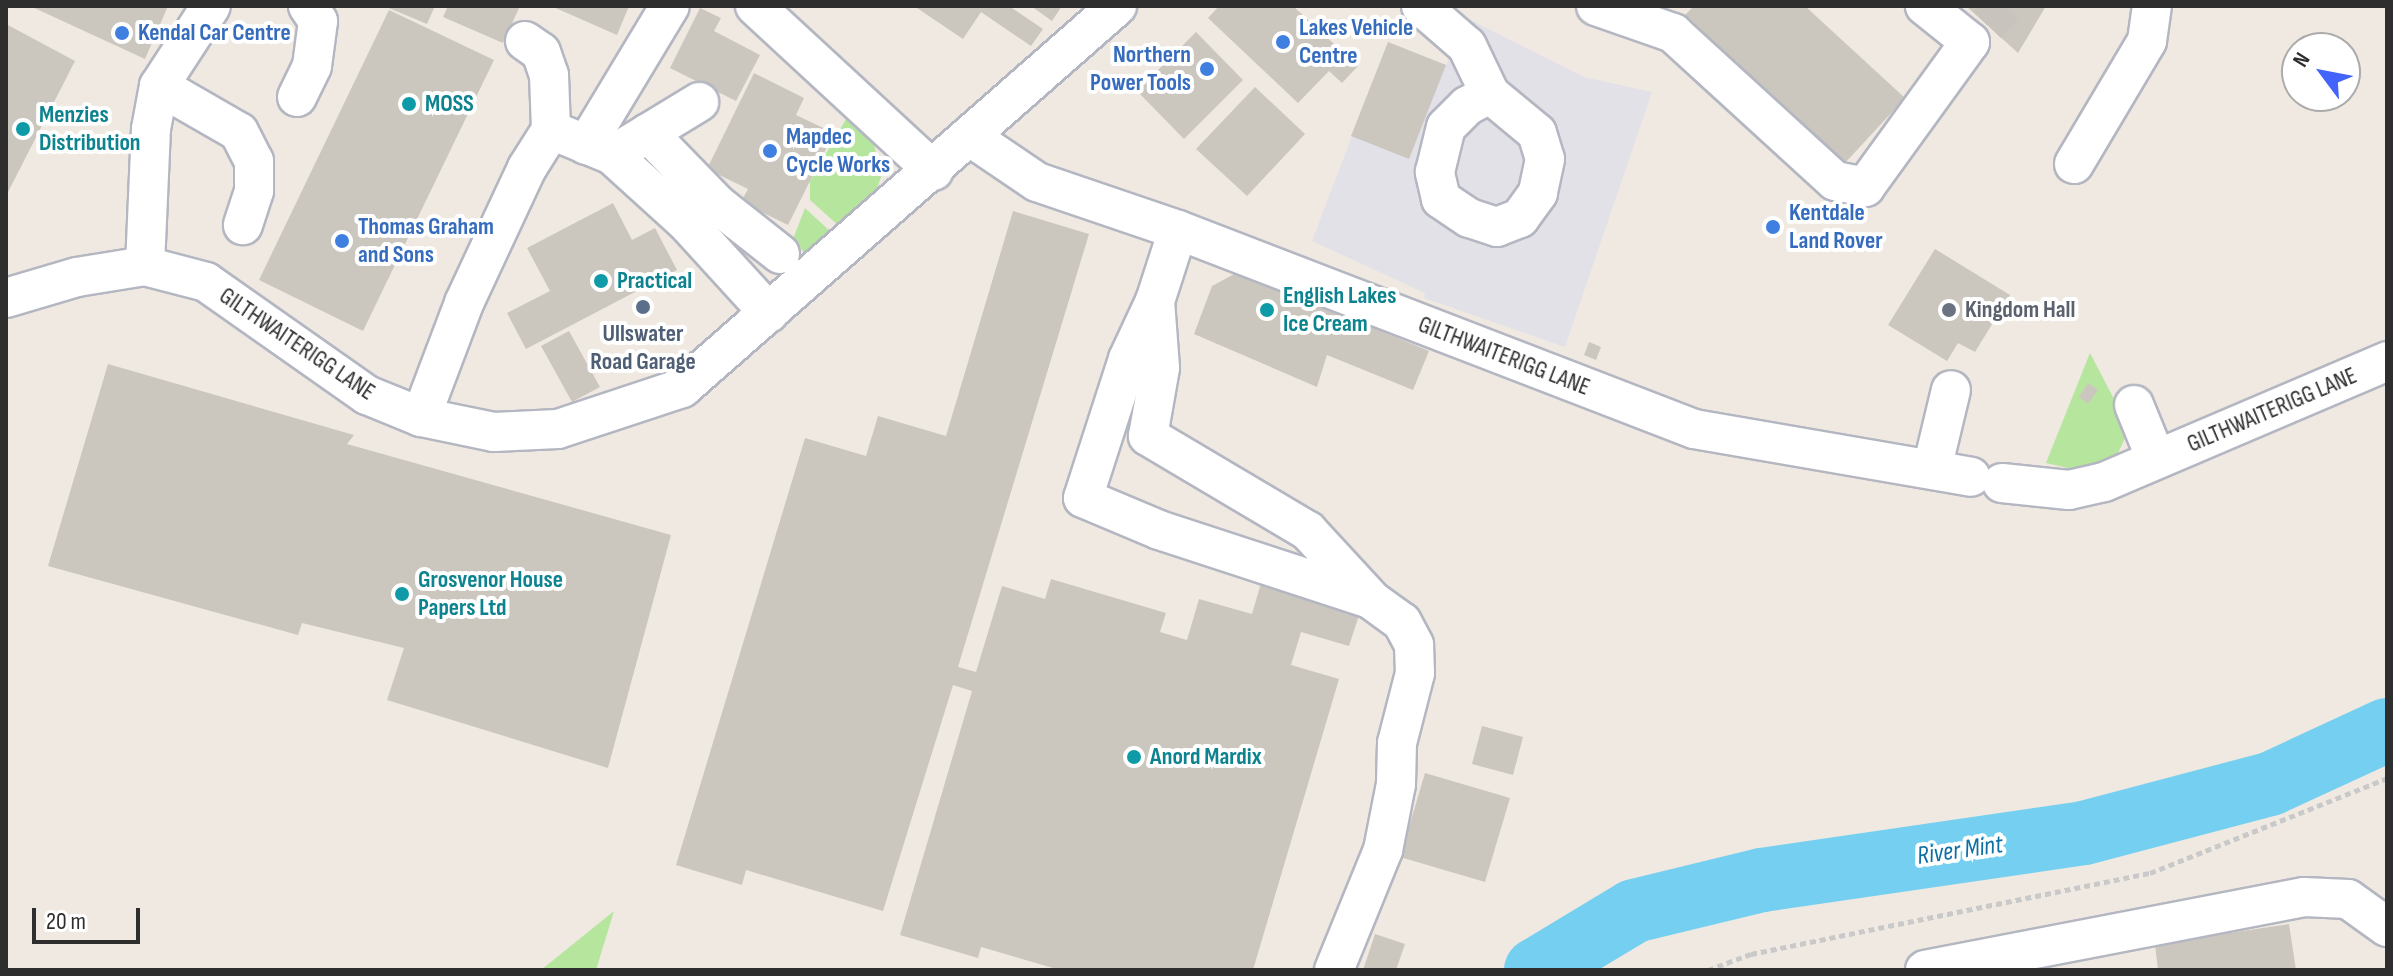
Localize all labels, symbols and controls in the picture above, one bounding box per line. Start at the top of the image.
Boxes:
place label: Lakes Vehicle Centre [1299,14,1413,70]
place label: Kendal Car Centre [138,19,291,47]
marker: Kendal Car Centre [113,24,131,42]
north arrow [2281,32,2361,112]
marker: Lakes Vehicle Centre [1274,33,1292,51]
place label: Northern Power Tools [1090,41,1191,97]
text: N [2287,48,2316,72]
marker: Northern Power Tools [1198,60,1216,78]
place label: MOSS [425,90,474,118]
marker: MOSS [400,95,418,113]
place label: Menzies Distribution [39,101,141,157]
marker: Menzies Distribution [14,120,32,138]
place label: Mapdec Cycle Works [786,123,890,179]
marker: Mapdec Cycle Works [761,142,779,160]
place label: Kentdale Land Rover [1789,199,1883,255]
place label: Thomas Graham and Sons [358,213,494,269]
marker: Kentdale Land Rover [1764,218,1782,236]
marker: Thomas Graham and Sons [333,232,351,250]
place label: Practical [617,267,692,295]
marker: Practical [592,272,610,290]
street label: GILTHWAITERIGG LANE [214,281,380,407]
place label: English Lakes Ice Cream [1283,282,1396,338]
place label: Kingdom Hall [1965,296,2075,324]
marker: Ullswater Road Garage [634,298,652,316]
marker: English Lakes Ice Cream [1258,301,1276,319]
marker: Kingdom Hall [1940,301,1958,319]
street label: GILTHWAITERIGG LANE [1414,310,1594,402]
place label: Ullswater Road Garage [590,320,696,376]
street label: GILTHWAITERIGG LANE [2183,361,2361,459]
place label: Grosvenor House Papers Ltd [418,566,563,622]
marker: Grosvenor House Papers Ltd [393,585,411,603]
place label: Anord Mardix [1150,743,1262,771]
marker: Anord Mardix [1125,748,1143,766]
water label: River Mint [1915,830,2005,872]
scale bar [36,892,144,942]
text: 20 m [46,907,86,936]

